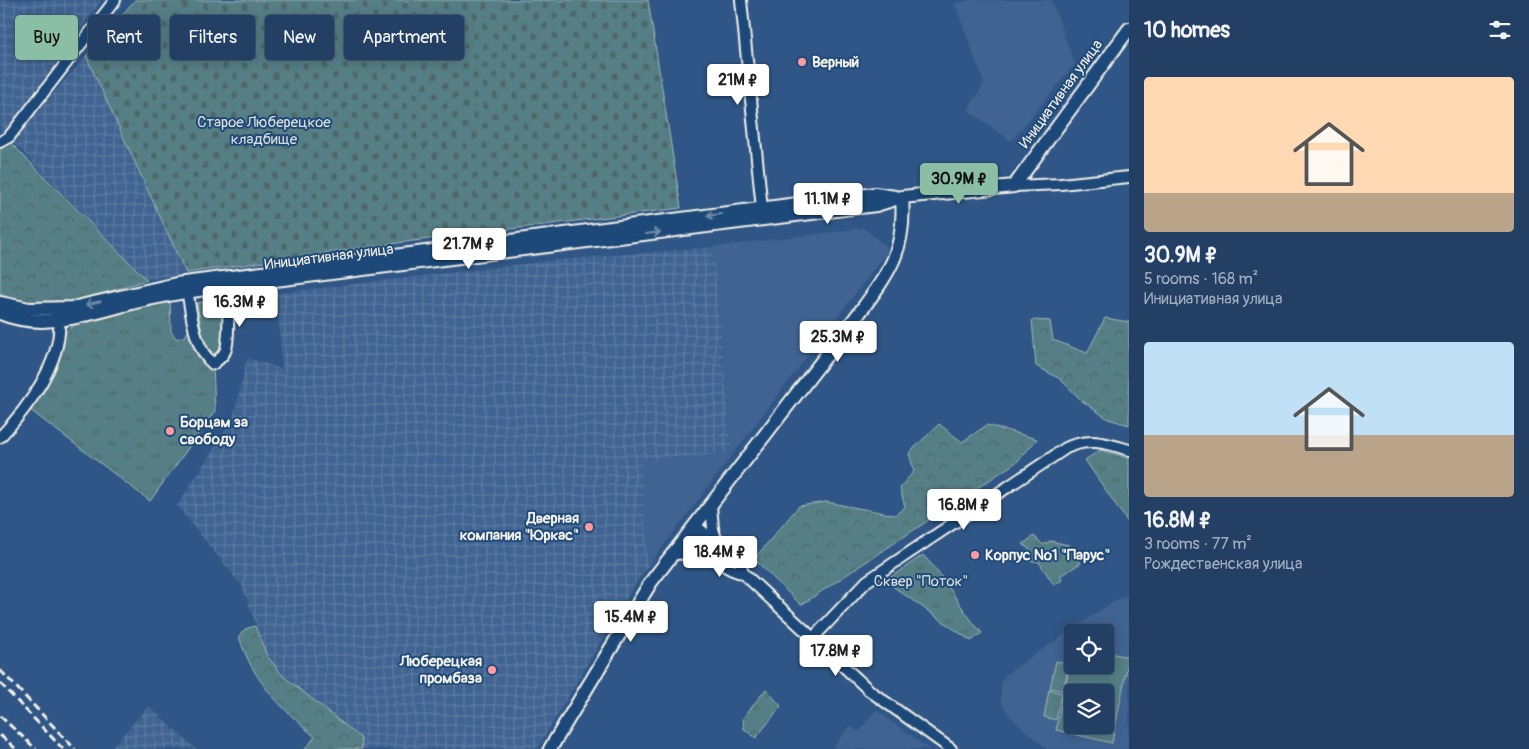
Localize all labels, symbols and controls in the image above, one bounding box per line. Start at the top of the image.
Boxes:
chip: Buy [15,15,78,60]
chip: Rent [88,15,160,60]
chip: Filters [170,15,255,60]
chip: New [265,15,334,60]
chip: Apartment [344,15,464,60]
icon: filters [1486,16,1514,44]
text: 10 homes [1144,17,1230,44]
street label: Инициативная улица [1015,36,1107,152]
place label: Верный [812,53,859,72]
marker: Верный [796,56,808,68]
pin: 21M ₽ [703,64,773,106]
text: 21M ₽ [718,70,758,90]
icon: home [1284,109,1374,199]
park label: Старое Люберецкое кладбище [197,113,331,149]
pin: 30.9M ₽ [913,162,1005,205]
text: 30.9M ₽ [931,169,987,189]
pin: 11.1M ₽ [782,182,874,225]
text: 11.1M ₽ [805,189,851,209]
one-way arrow [706,210,722,220]
pin: 21.7M ₽ [423,228,515,270]
one-way arrow [644,228,660,238]
text: 21.7M ₽ [443,234,495,254]
street label: Инициативная улица [263,240,395,274]
text: 30.9M ₽ [1144,242,1218,269]
text: 5 rooms · 168 m² [1144,269,1258,289]
pin: 16.3M ₽ [194,286,286,328]
text: Инициативная улица [1144,289,1283,309]
text: 16.3M ₽ [214,292,266,312]
one-way arrow [86,299,102,308]
pin: 25.3M ₽ [792,320,884,363]
text: 25.3M ₽ [811,327,865,347]
icon: home [1284,374,1374,464]
place label: Борцам за свободу [179,413,248,449]
marker: Борцам за свободу [164,425,176,437]
pin: 16.8M ₽ [918,488,1010,531]
text: 16.8M ₽ [938,495,990,515]
text: 16.8M ₽ [1144,507,1212,534]
place label: Дверная компания "Юркас" [460,509,579,545]
marker: Дверная компания "Юркас" [583,521,595,533]
text: 3 rooms · 77 m² [1144,534,1252,554]
pin: 18.4M ₽ [674,536,766,578]
text: 18.4M ₽ [694,542,746,562]
place label: Корпус №1 "Парус" [985,546,1110,565]
marker: Корпус №1 "Парус" [969,549,981,561]
text: Рождественская улица [1144,554,1303,574]
park label: Сквер "Поток" [874,572,968,591]
pin: 15.4M ₽ [585,600,677,643]
text: 15.4M ₽ [605,607,657,627]
map controls [1064,624,1114,734]
button: locate [1064,624,1114,674]
pin: 17.8M ₽ [790,634,882,677]
text: 17.8M ₽ [811,641,861,661]
place label: Люберецкая промбаза [399,652,482,688]
marker: Люберецкая промбаза [486,664,498,676]
button: layers [1064,684,1114,734]

